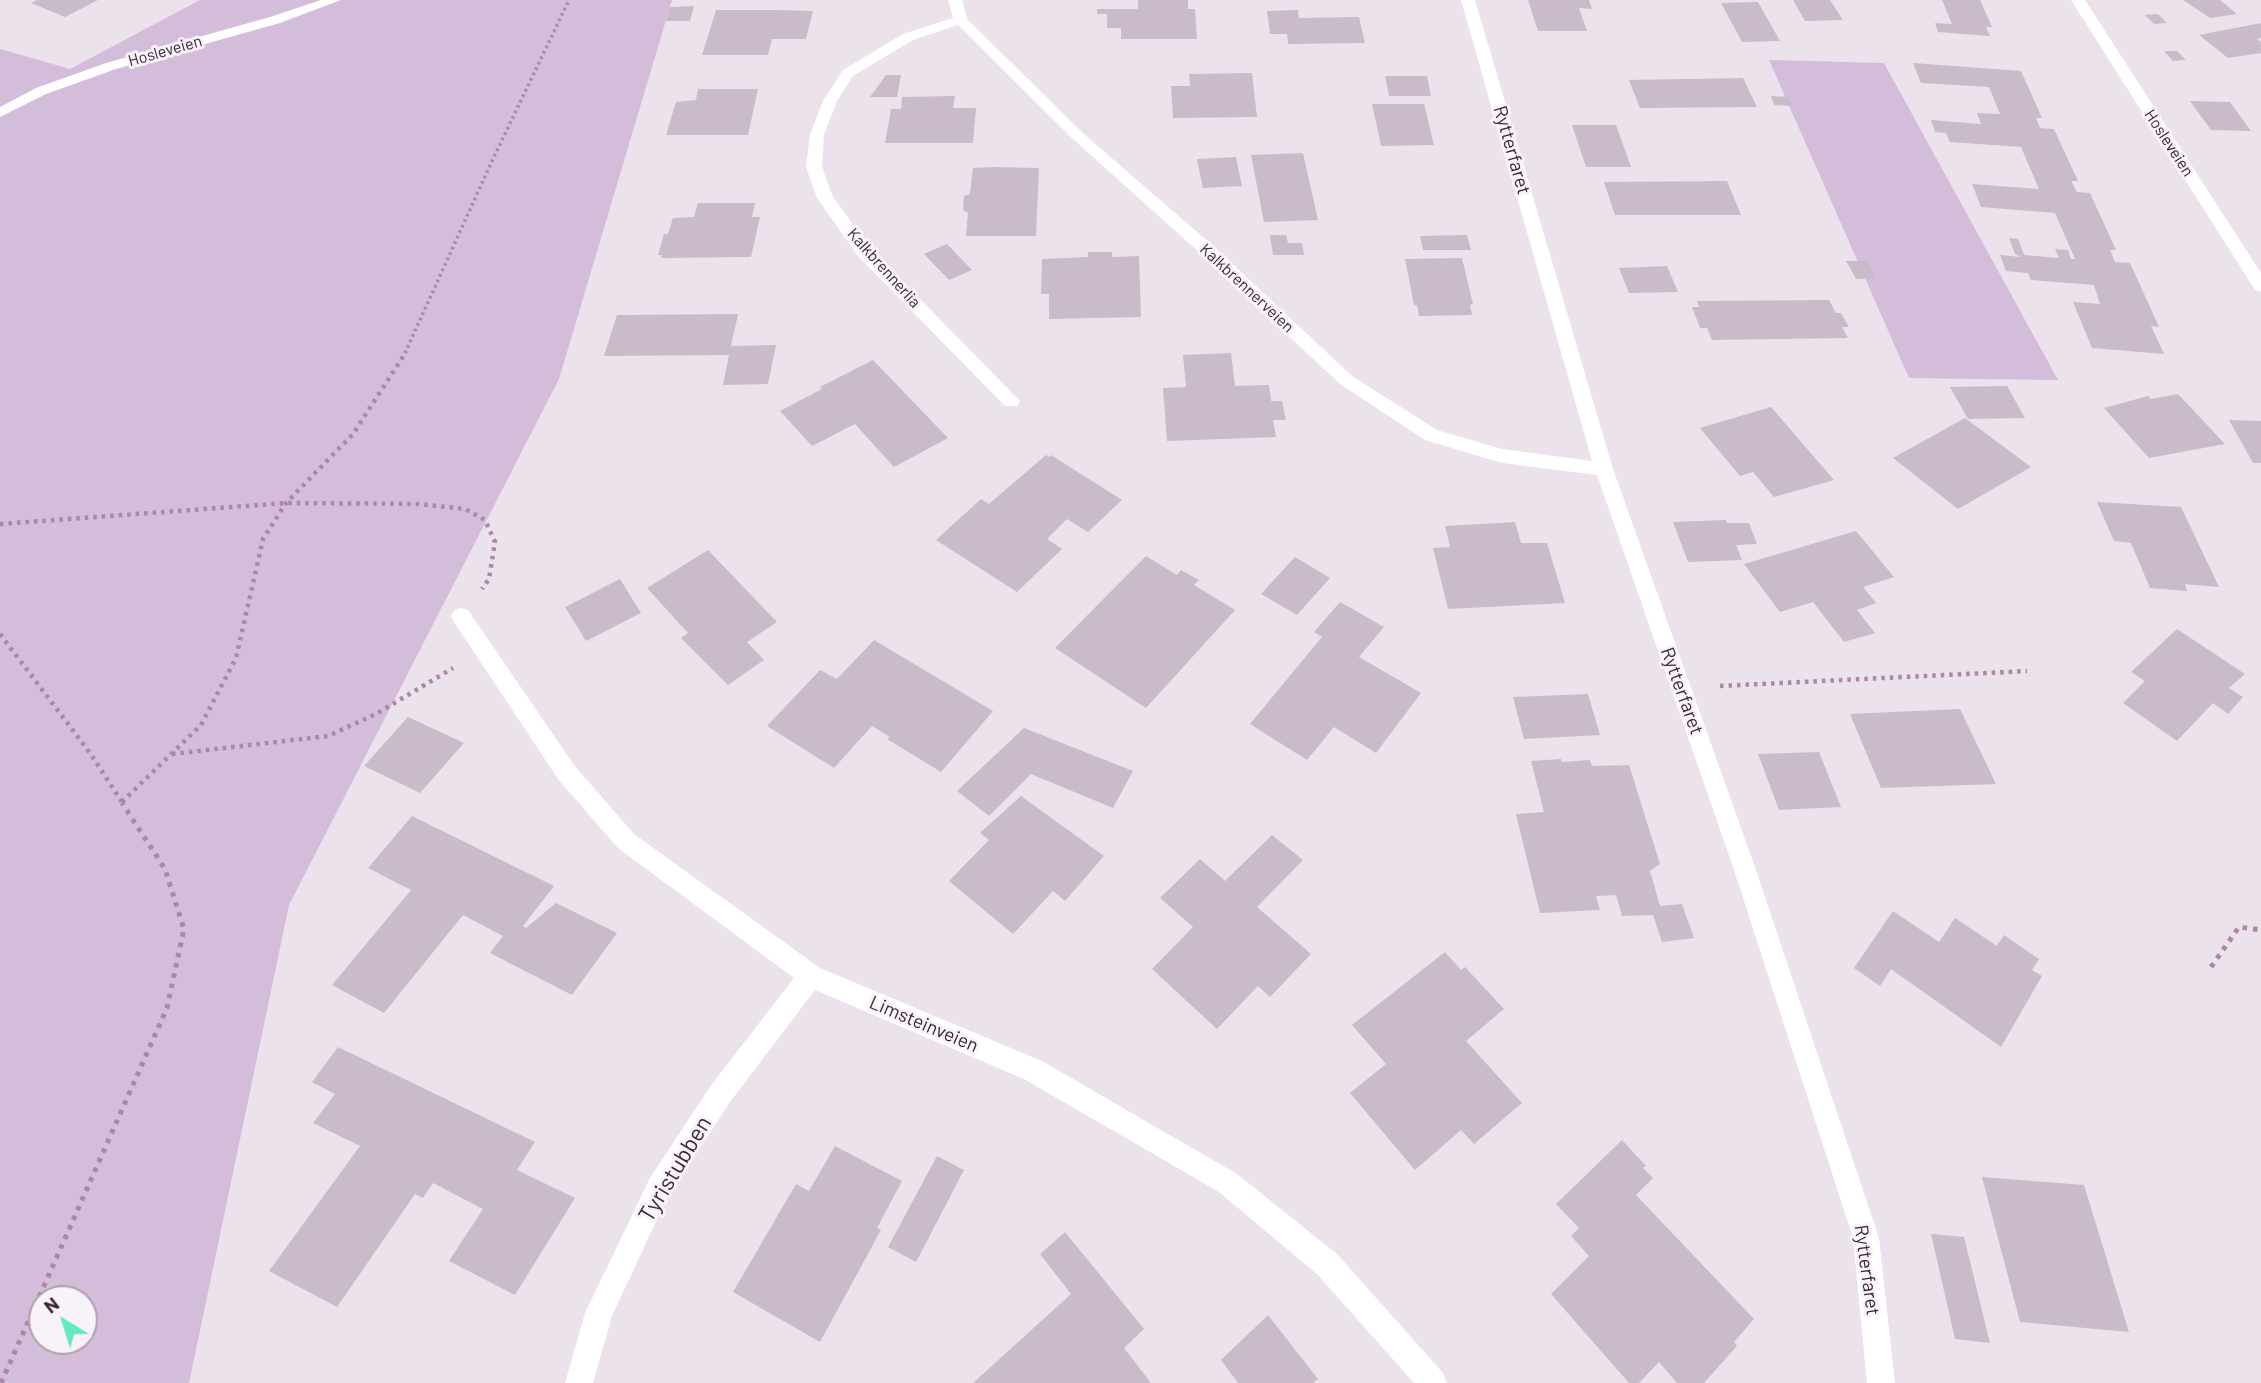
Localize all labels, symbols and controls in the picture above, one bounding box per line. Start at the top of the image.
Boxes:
street label: Hosleveien [126,31,204,71]
street label: Rytterfaret [1488,103,1536,197]
street label: Hosleveien [2140,106,2198,180]
street label: Kalkbrennerlia [843,224,925,312]
street label: Kalkbrennerveien [1196,239,1298,337]
street label: Rytterfaret [1656,644,1708,738]
street label: Limsteinveien [866,991,982,1057]
street label: Tyristubben [633,1111,717,1227]
street label: Rytterfaret [1849,1223,1885,1317]
north arrow [28,1285,98,1355]
text: N [39,1292,63,1318]

